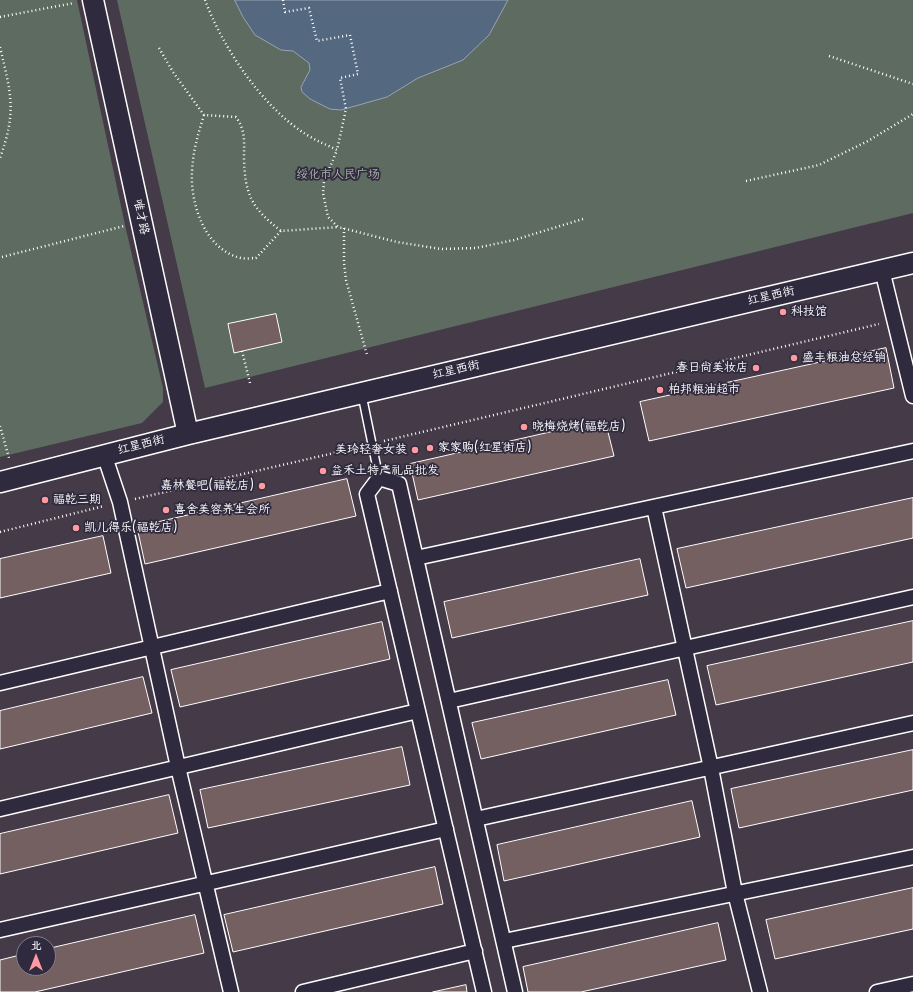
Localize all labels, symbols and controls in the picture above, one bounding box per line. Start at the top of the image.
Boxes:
park label: 绥化市人民广场 [296,168,380,182]
street label: 唯才路 [130,198,152,236]
street label: 红星西街 [746,284,796,308]
place label: 科技馆 [791,305,827,319]
marker: 科技馆 [778,307,788,317]
place label: 盛丰粮油总经销 [802,351,886,365]
marker: 盛丰粮油总经销 [789,353,799,363]
street label: 红星西街 [431,358,481,382]
place label: 春日尚美妆店 [676,361,748,375]
marker: 春日尚美妆店 [751,363,761,373]
place label: 柏邦粮油超市 [668,383,740,397]
marker: 柏邦粮油超市 [655,385,665,395]
place label: 晓梅烧烤(福乾店) [532,420,625,434]
marker: 晓梅烧烤(福乾店) [519,422,529,432]
street label: 红星西街 [116,432,166,458]
place label: 家家购(红星街店) [438,441,531,455]
place label: 美玲轻奢女装 [335,443,407,457]
marker: 家家购(红星街店) [425,443,435,453]
marker: 美玲轻奢女装 [410,445,420,455]
place label: 益禾土特产礼品批发 [331,464,439,478]
marker: 益禾土特产礼品批发 [318,466,328,476]
place label: 嘉林餐吧(福乾店) [161,479,254,493]
marker: 嘉林餐吧(福乾店) [257,481,267,491]
place label: 福乾三期 [53,493,101,507]
marker: 福乾三期 [40,495,50,505]
place label: 喜舍美容养生会所 [174,503,270,517]
marker: 喜舍美容养生会所 [161,505,171,515]
place label: 凯儿得乐(福乾店) [84,521,177,535]
marker: 凯儿得乐(福乾店) [71,523,81,533]
north arrow [16,936,56,976]
text: 北 [31,936,42,953]

